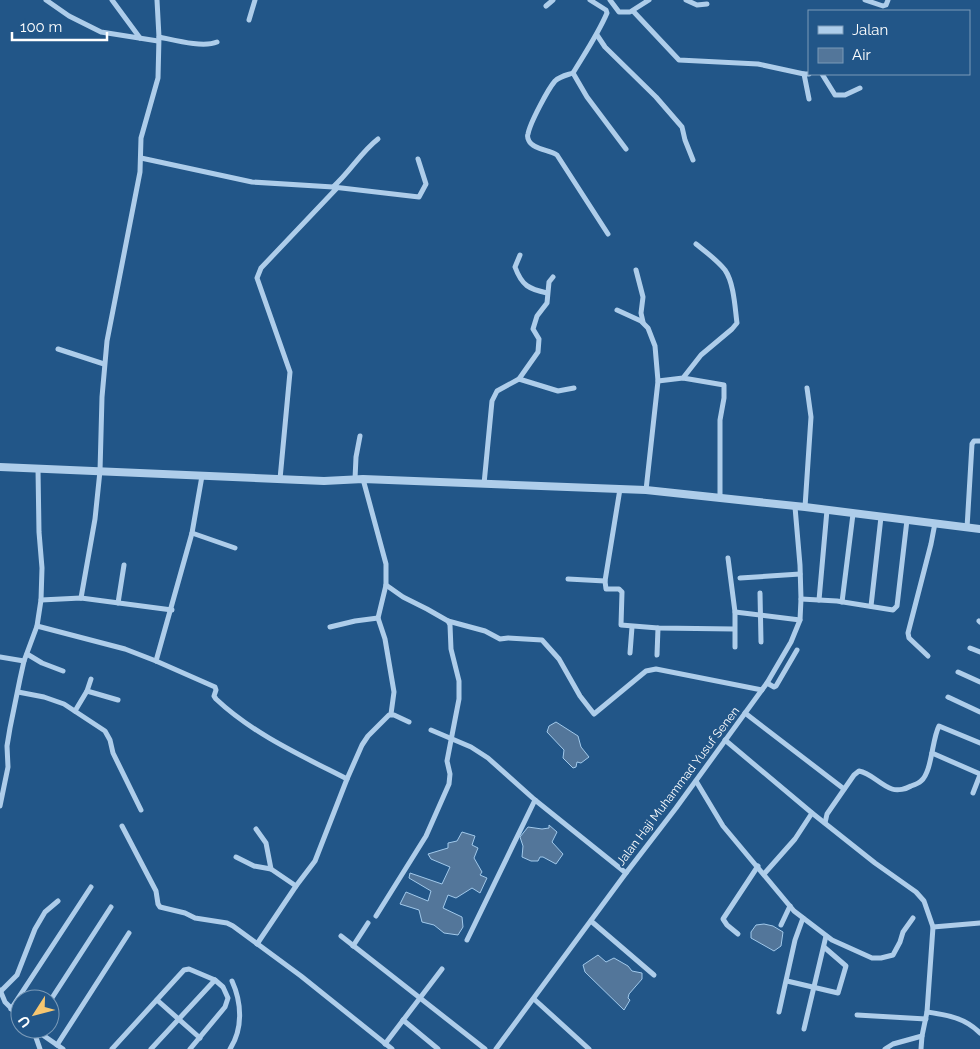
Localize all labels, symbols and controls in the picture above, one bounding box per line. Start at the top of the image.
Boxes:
scale bar [12,10,108,42]
legend [808,10,970,75]
text: 100 m [20,18,62,36]
text: Jalan [852,21,888,39]
text: Air [852,46,871,64]
street label: Jalan Haji Muhammad Yusuf Senen [614,704,742,868]
north arrow [10,989,60,1039]
text: U [15,1013,34,1031]

